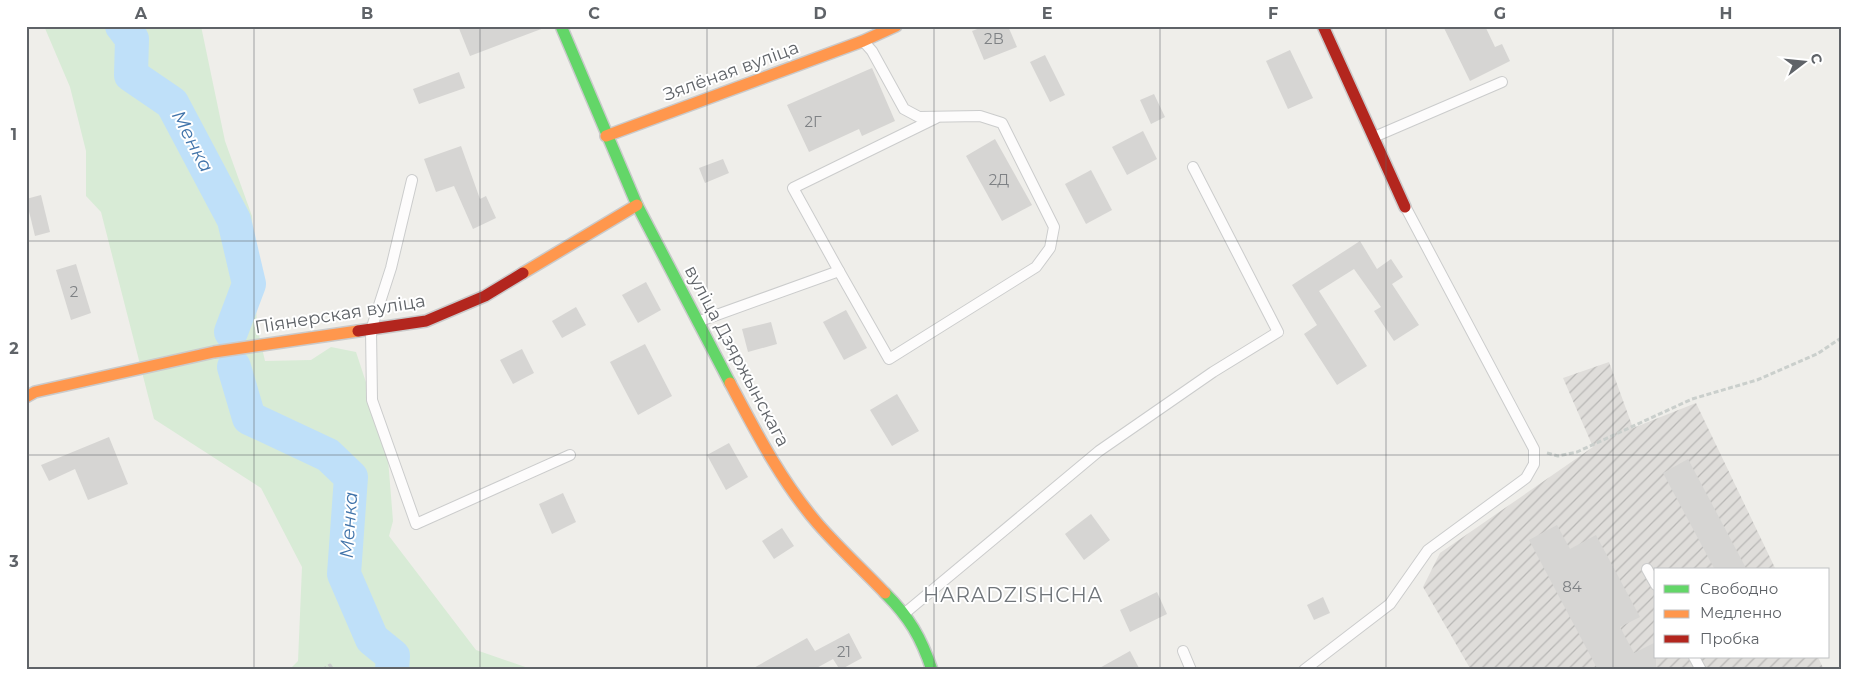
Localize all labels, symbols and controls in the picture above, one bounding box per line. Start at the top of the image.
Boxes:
text: A [134,4,148,23]
text: B [361,4,373,23]
text: C [588,4,600,23]
text: D [813,4,827,23]
text: E [1042,4,1052,23]
text: F [1268,4,1278,23]
text: G [1494,4,1506,23]
text: H [1720,4,1732,23]
house number: 2В [984,29,1004,48]
street label: Зялёная вуліца [660,36,802,106]
north arrow [1780,38,1830,88]
text: С [1806,51,1827,66]
water label: Менка [167,106,218,176]
house number: 2Г [804,112,822,131]
text: 1 [11,125,17,144]
house number: 2Д [989,170,1009,189]
street label: вуліца Дзяржынскага [680,262,794,450]
house number: 2 [70,282,78,301]
street label: Піянерская вуліца [253,290,427,338]
text: 2 [9,339,19,358]
water label: Менка [335,491,362,559]
text: 3 [8,552,19,571]
legend [1654,568,1830,658]
house number: 84 [1562,577,1582,596]
text: Свободно [1700,579,1778,598]
district label: HARADZISHCHA [923,583,1103,607]
text: Медленно [1700,603,1782,622]
text: Пробка [1700,629,1759,648]
house number: 21 [837,642,851,661]

